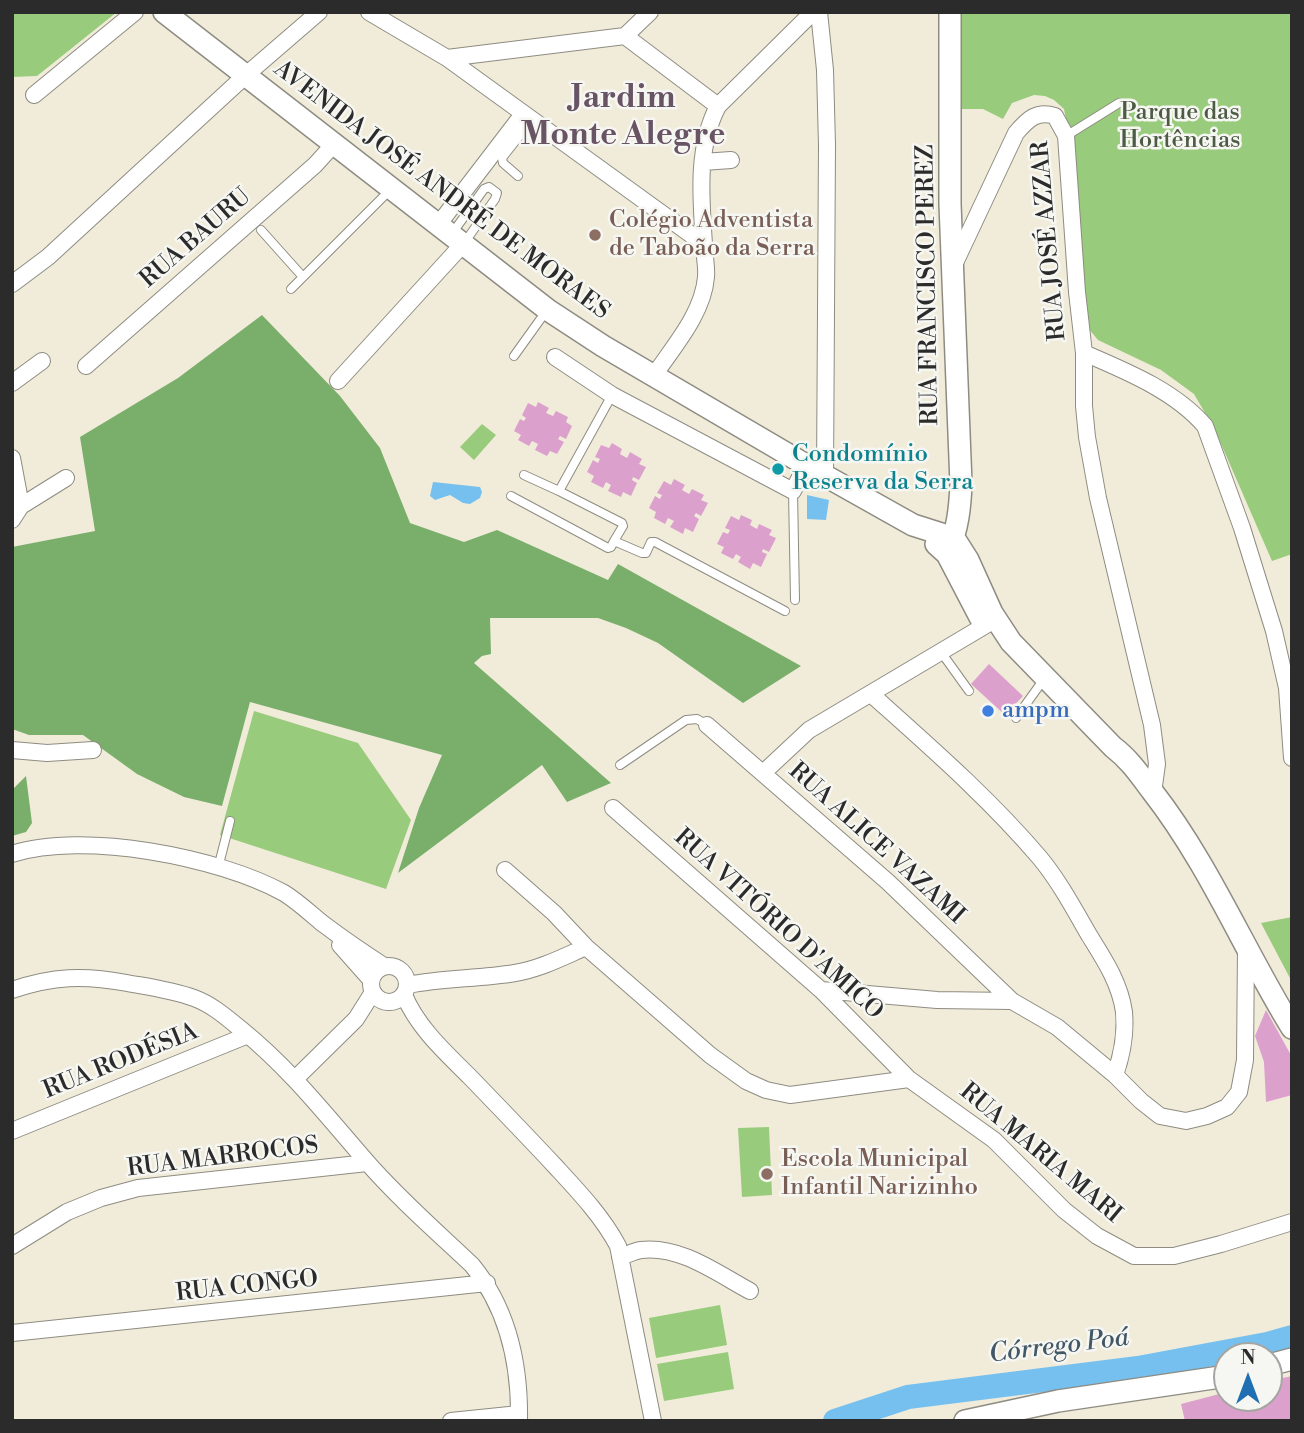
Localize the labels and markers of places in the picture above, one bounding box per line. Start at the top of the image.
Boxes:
place label: Colégio Adventista de Taboão da Serra [609,207,815,263]
marker: Colégio Adventista de Taboão da Serra [587,227,603,243]
place label: Condomínio Reserva da Serra [792,441,973,497]
marker: Condomínio Reserva da Serra [770,461,786,477]
place label: ampm [1002,697,1070,725]
marker: ampm [980,703,996,719]
place label: Escola Municipal Infantil Narizinho [781,1146,978,1202]
marker: Escola Municipal Infantil Narizinho [759,1166,775,1182]

